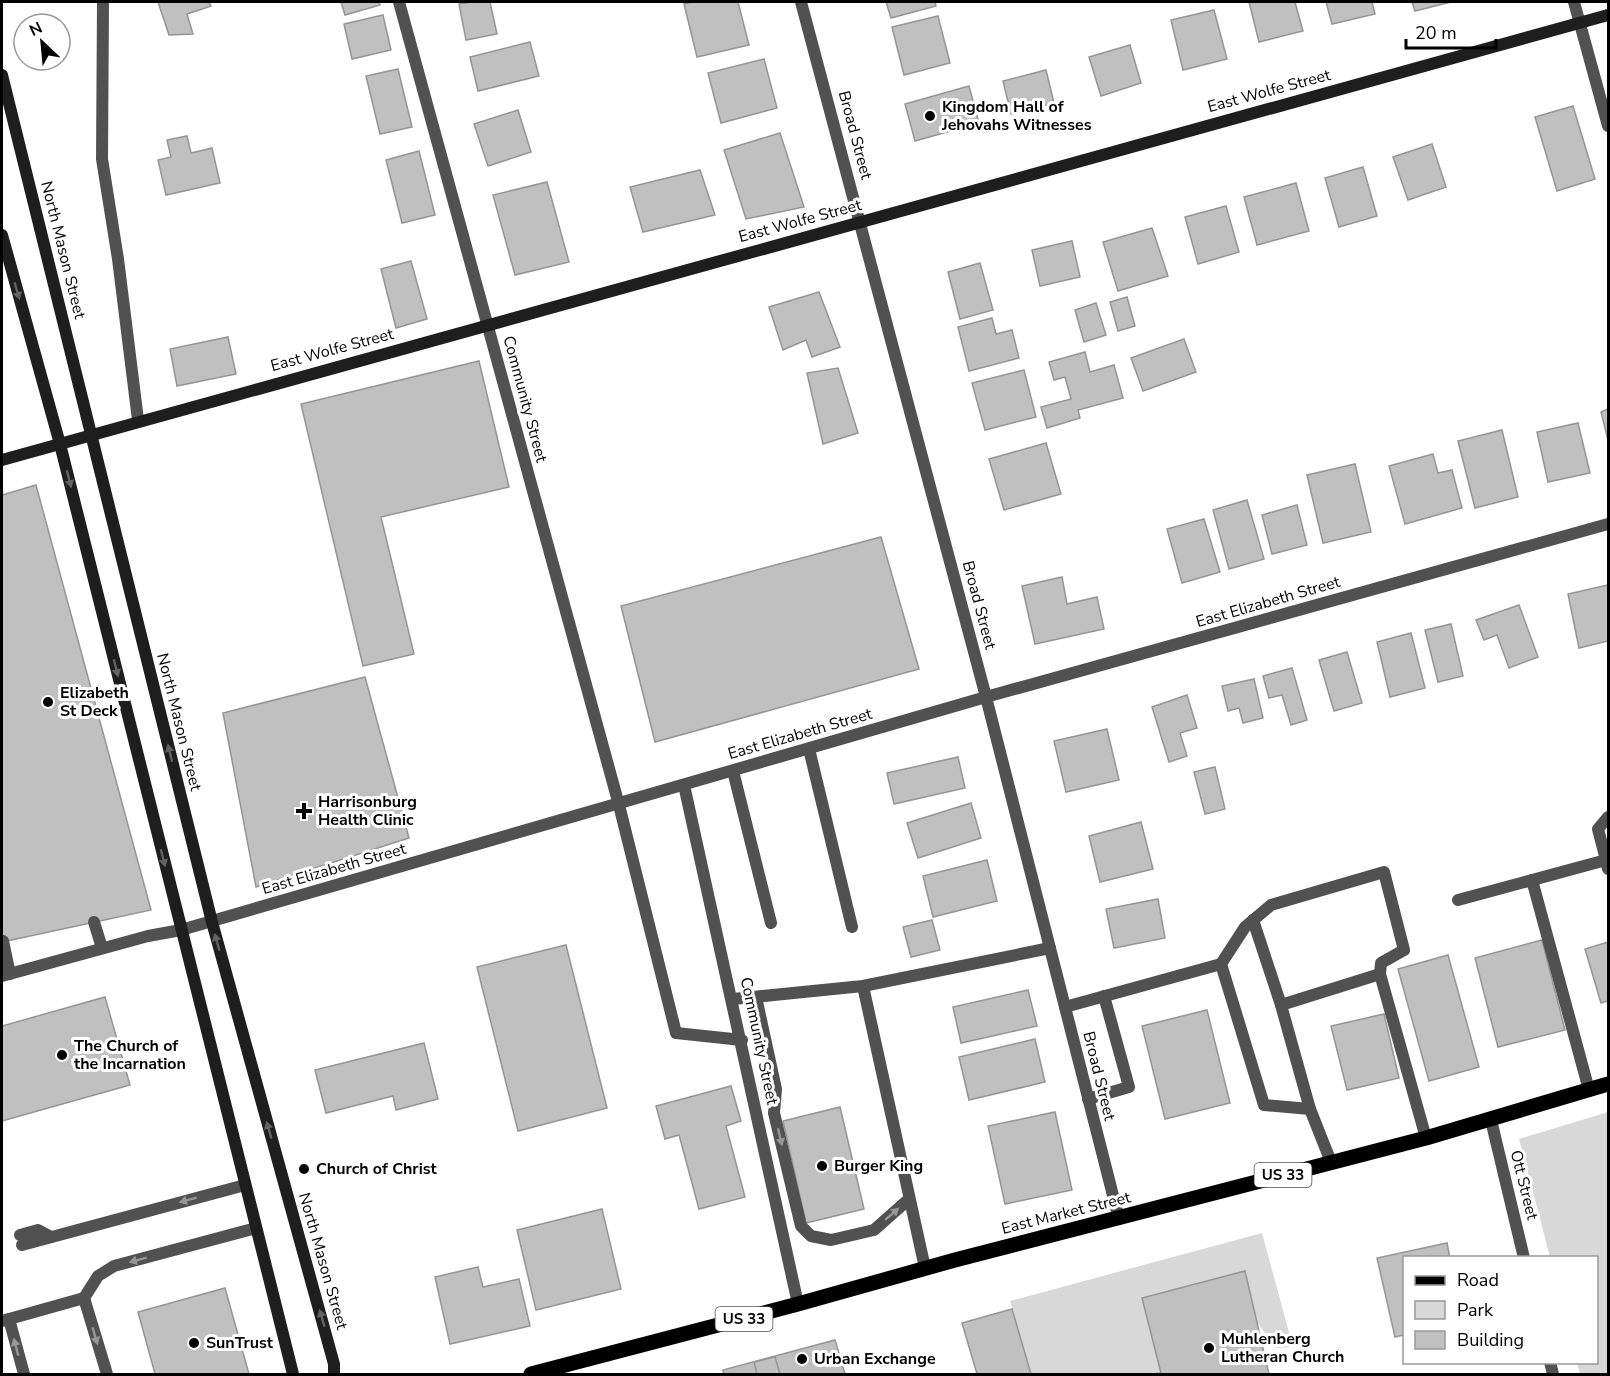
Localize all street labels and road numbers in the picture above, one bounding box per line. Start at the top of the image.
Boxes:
street label: East Wolfe Street [1205,64,1333,118]
street label: Broad Street [833,88,877,182]
street label: North Mason Street [35,179,91,322]
street label: East Wolfe Street [736,194,864,248]
street label: East Wolfe Street [268,323,396,377]
street label: Community Street [498,333,553,465]
street label: Broad Street [957,558,1001,652]
street label: East Elizabeth Street [1193,571,1343,633]
street label: North Mason Street [151,651,207,794]
street label: East Elizabeth Street [725,703,875,765]
street label: East Elizabeth Street [259,838,409,900]
street label: Community Street [735,975,783,1107]
street label: Broad Street [1077,1029,1121,1123]
street label: Ott Street [1505,1148,1543,1223]
road number: US 33 [1254,1163,1312,1187]
street label: East Market Street [999,1186,1133,1240]
street label: North Mason Street [293,1190,353,1332]
road number: US 33 [716,1307,772,1331]

